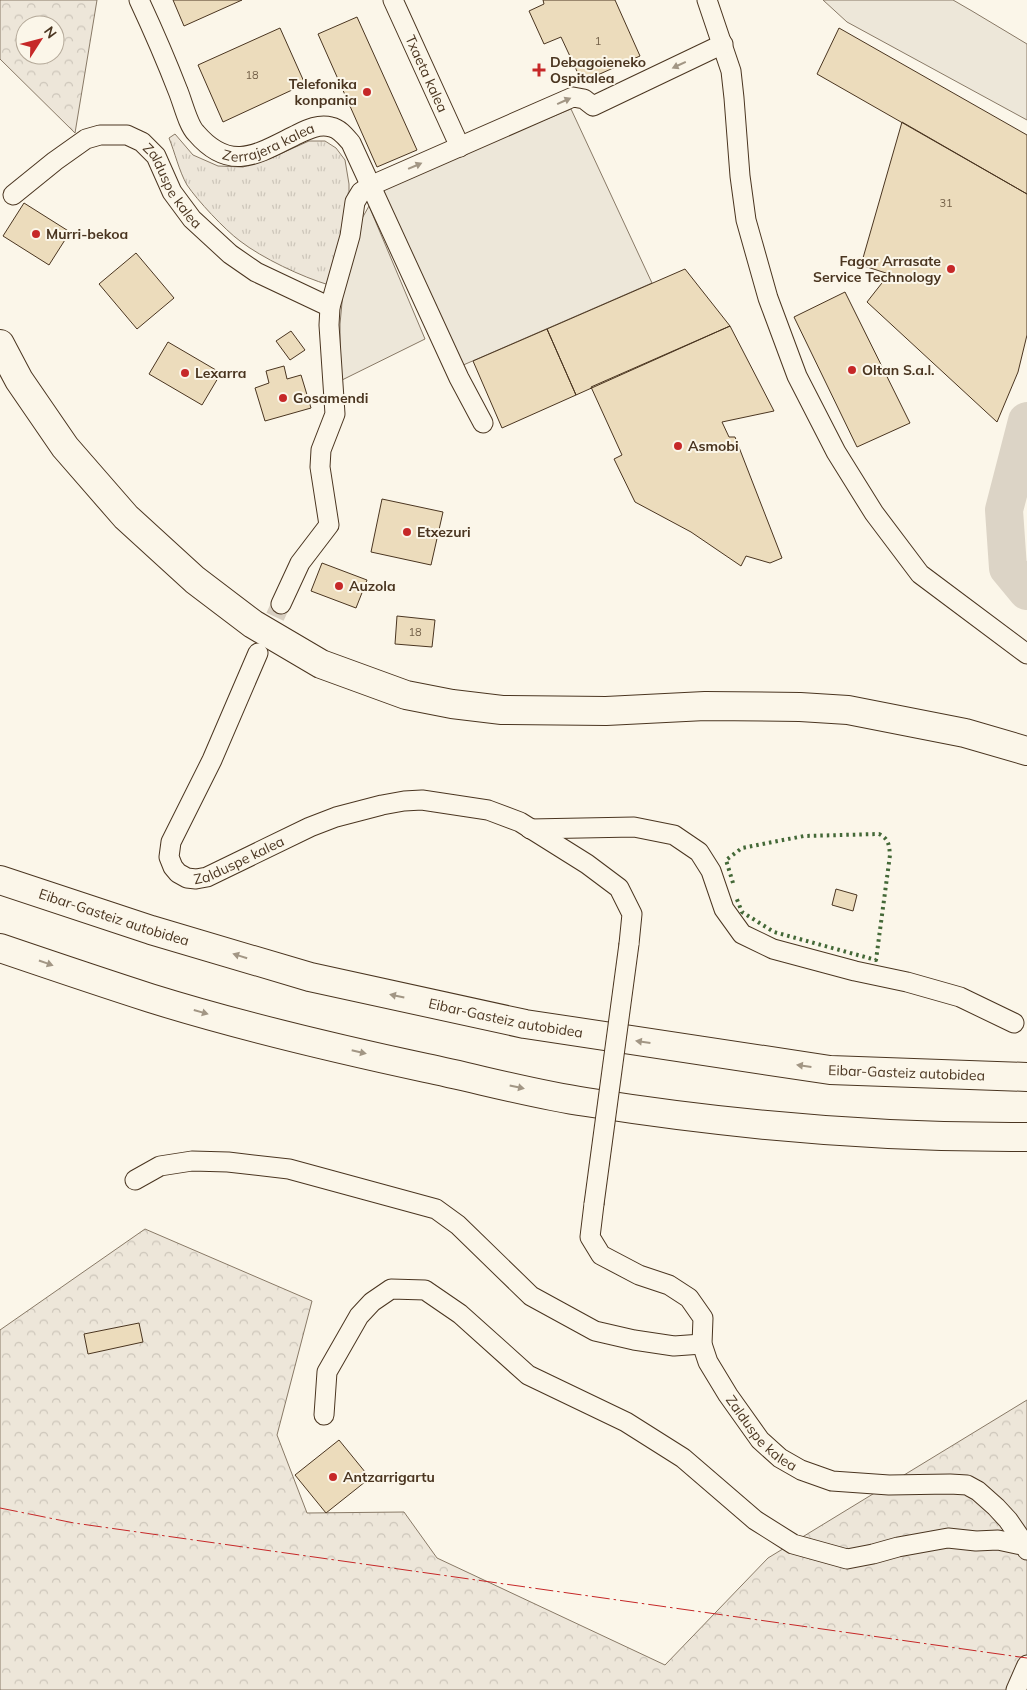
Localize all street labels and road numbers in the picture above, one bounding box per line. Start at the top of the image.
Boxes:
street label: Txaeta kalea [401,32,452,115]
street label: Zerrajera kalea [221,119,317,166]
street label: Zalduspe kalea [139,139,205,232]
street label: Zalduspe kalea [192,832,287,888]
street label: Eibar-Gasteiz autobidea [37,885,191,950]
street label: Eibar-Gasteiz autobidea [427,994,584,1042]
street label: Eibar-Gasteiz autobidea [828,1061,985,1085]
street label: Zalduspe kalea [722,1392,800,1475]

